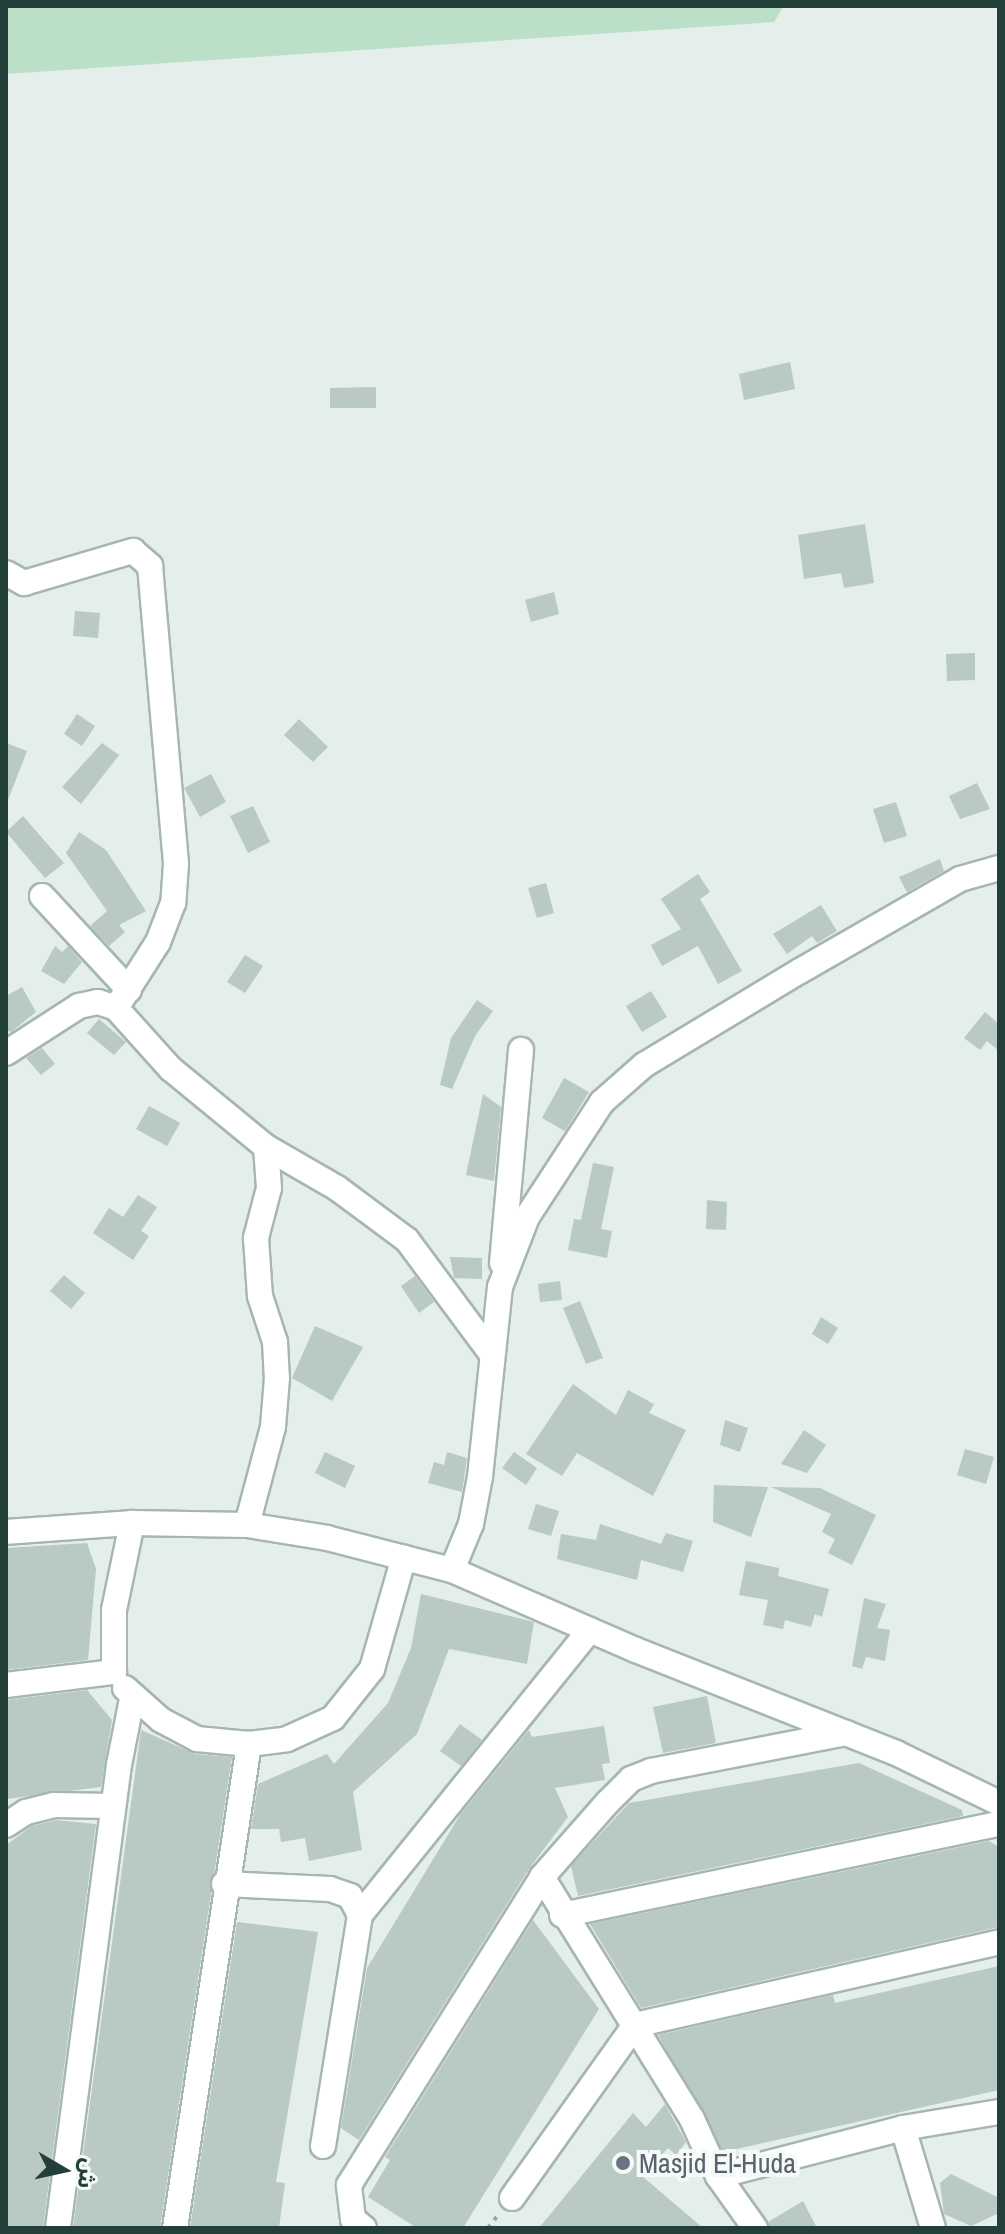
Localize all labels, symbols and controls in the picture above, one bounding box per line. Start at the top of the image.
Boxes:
north arrow [24,2130,104,2210]
place label: Masjid El-Huda [639,2146,796,2180]
marker: Masjid El-Huda [614,2154,632,2172]
text: ش [71,2157,105,2191]

